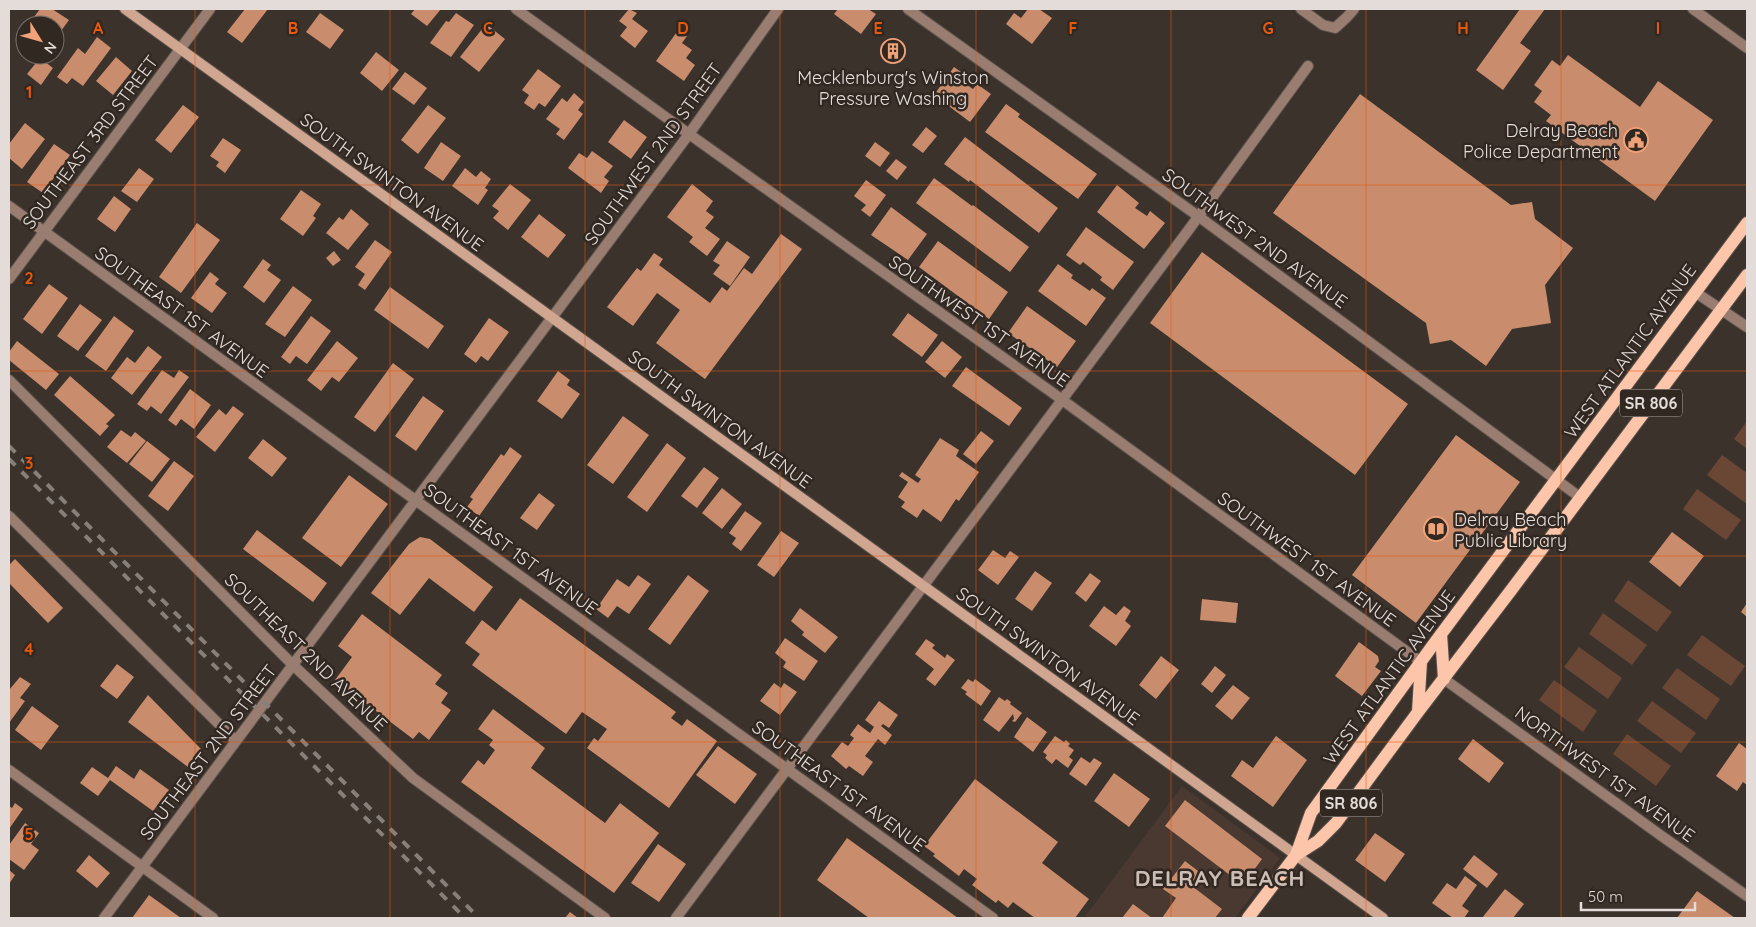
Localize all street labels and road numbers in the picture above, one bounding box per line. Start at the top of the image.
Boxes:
street label: SOUTHEAST 3RD STREET [17,50,163,234]
street label: SOUTHWEST 2ND STREET [579,58,727,250]
street label: SOUTH SWINTON AVENUE [296,108,488,256]
street label: SOUTHWEST 2ND AVENUE [1158,163,1352,313]
street label: SOUTHEAST 1ST AVENUE [91,241,273,383]
street label: SOUTHWEST 1ST AVENUE [884,250,1074,392]
street label: WEST ATLANTIC AVENUE [1559,259,1701,443]
street label: SOUTH SWINTON AVENUE [624,345,816,493]
road number: SR 806 [1620,389,1682,416]
street label: SOUTHEAST 1ST AVENUE [420,478,602,620]
street label: SOUTHWEST 1ST AVENUE [1213,487,1401,631]
street label: SOUTHEAST 2ND AVENUE [220,568,392,736]
street label: SOUTH SWINTON AVENUE [952,582,1144,730]
street label: WEST ATLANTIC AVENUE [1318,585,1460,769]
street label: SOUTHEAST 2ND STREET [135,660,282,844]
street label: NORTHWEST 1ST AVENUE [1510,701,1700,847]
street label: SOUTHEAST 1ST AVENUE [748,715,930,857]
road number: SR 806 [1320,790,1382,816]

